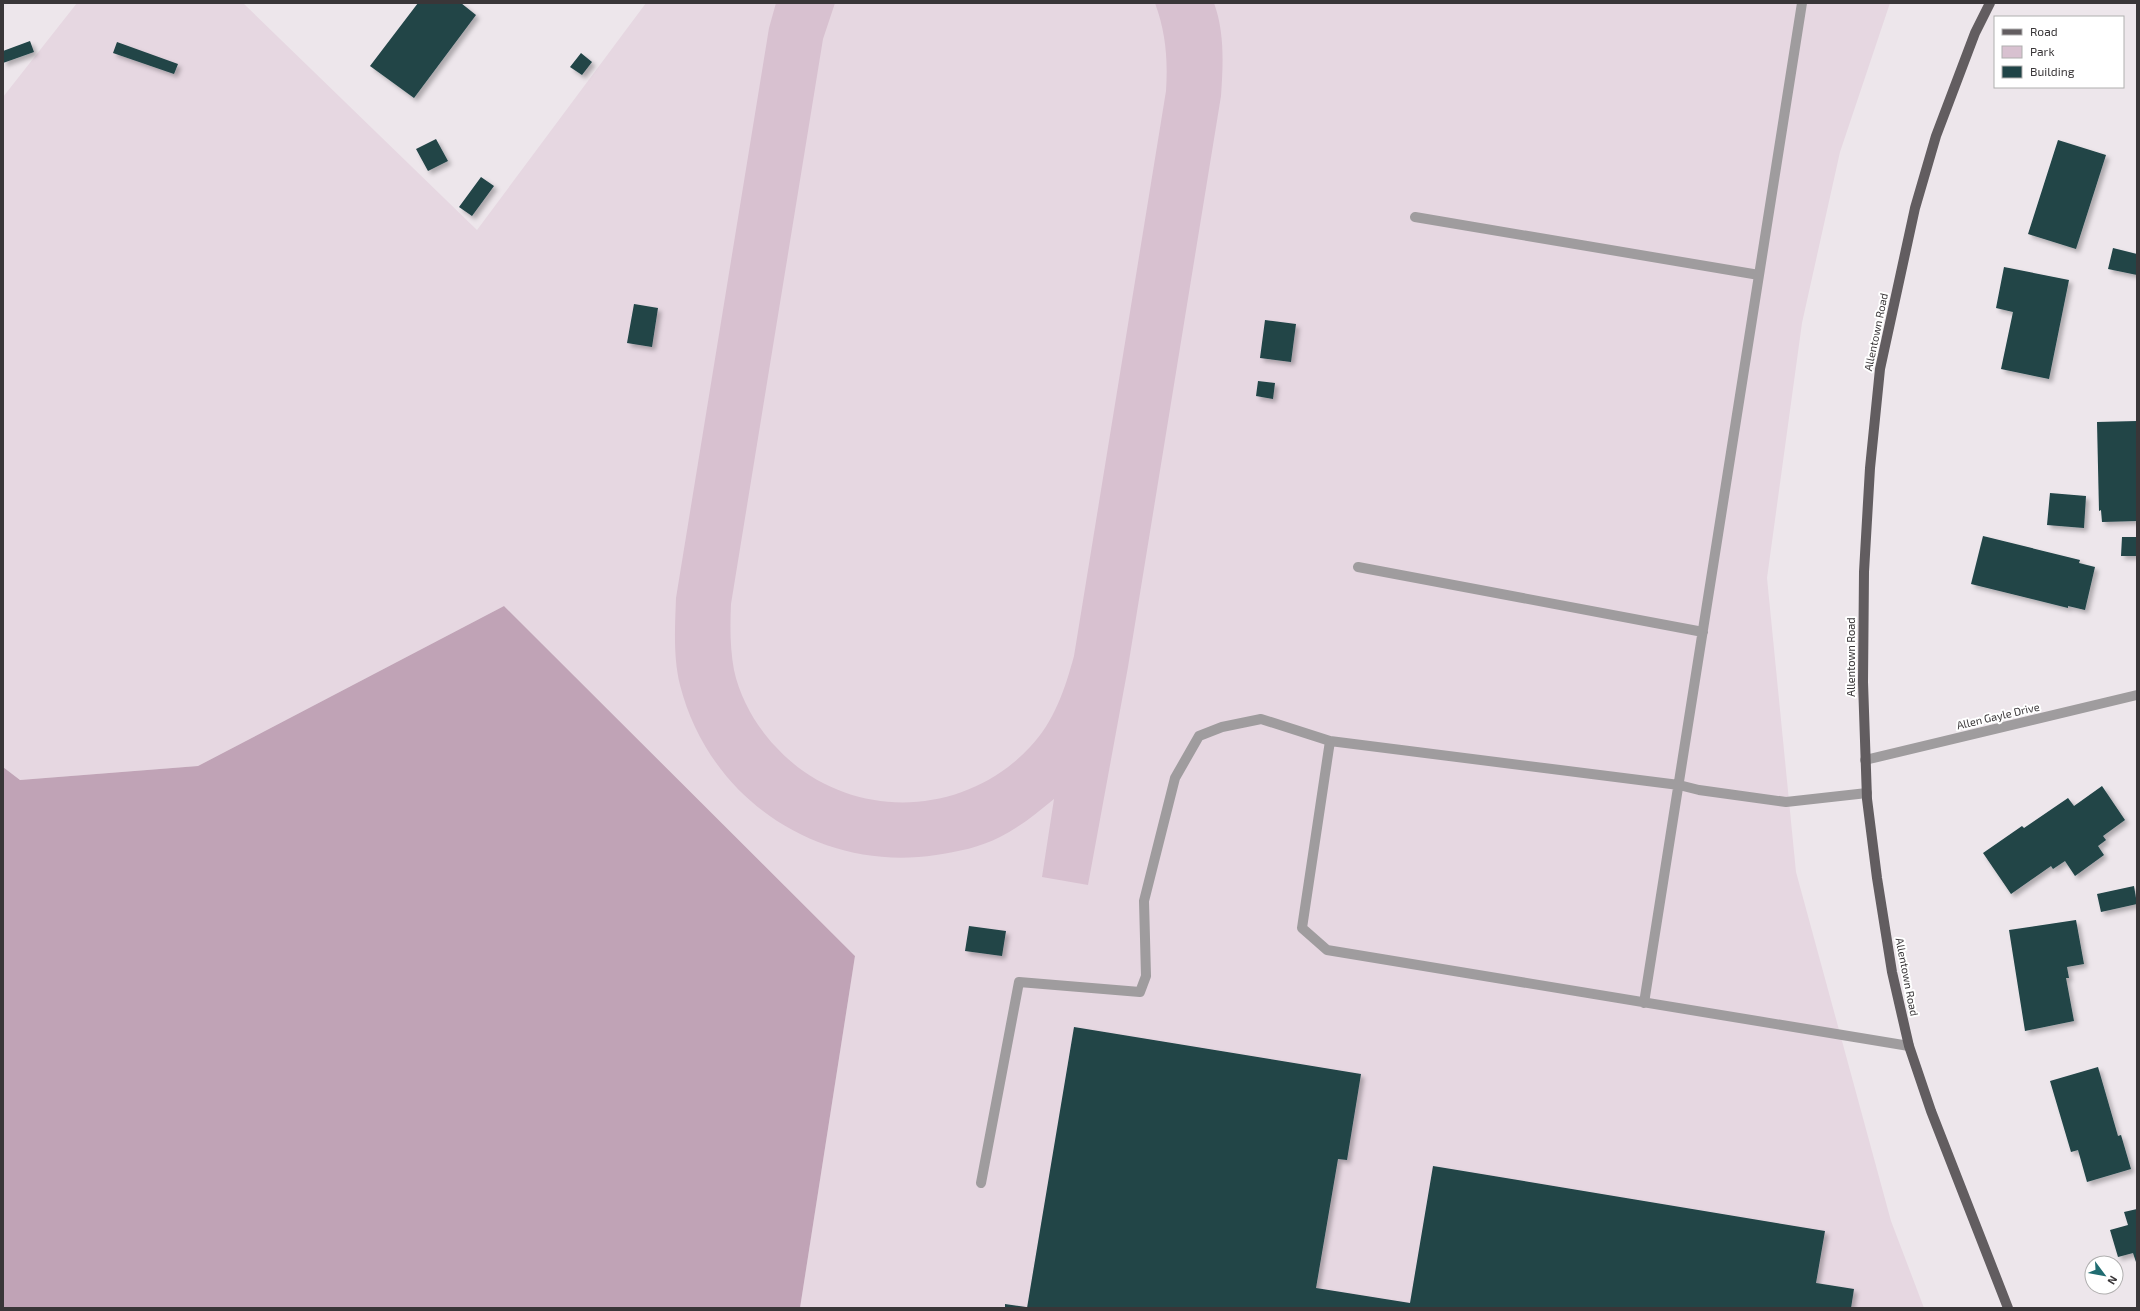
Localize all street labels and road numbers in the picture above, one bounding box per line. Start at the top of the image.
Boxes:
street label: Allentown Road [1861,292,1890,372]
street label: Allentown Road [1844,617,1857,697]
street label: Allen Gayle Drive [1955,700,2041,731]
street label: Allentown Road [1894,937,1921,1017]

